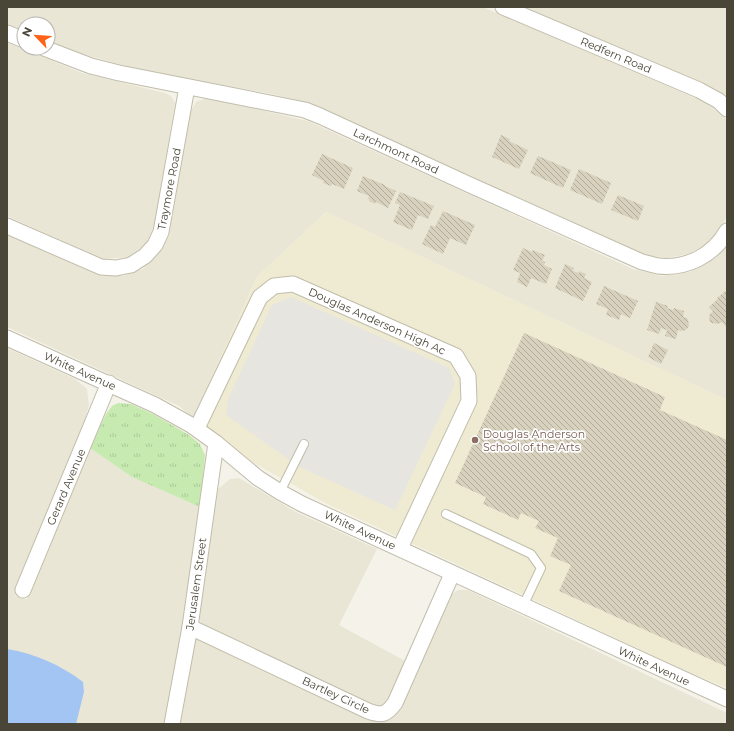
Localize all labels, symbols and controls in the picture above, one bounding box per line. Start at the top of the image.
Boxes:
north arrow [16,16,56,56]
text: N [19,25,35,39]
street label: Redfern Road [578,34,654,76]
street label: Larchmont Road [351,125,441,177]
street label: Traymore Road [154,147,184,231]
street label: Douglas Anderson High Ac [306,284,448,358]
street label: White Avenue [42,349,119,393]
place label: Douglas Anderson School of the Arts [483,427,585,454]
marker: Douglas Anderson School of the Arts [470,435,480,445]
street label: Gerard Avenue [44,446,89,527]
street label: White Avenue [322,507,398,553]
street label: Jerusalem Street [182,536,209,632]
street label: White Avenue [616,643,692,689]
street label: Bartley Circle [300,673,372,717]

